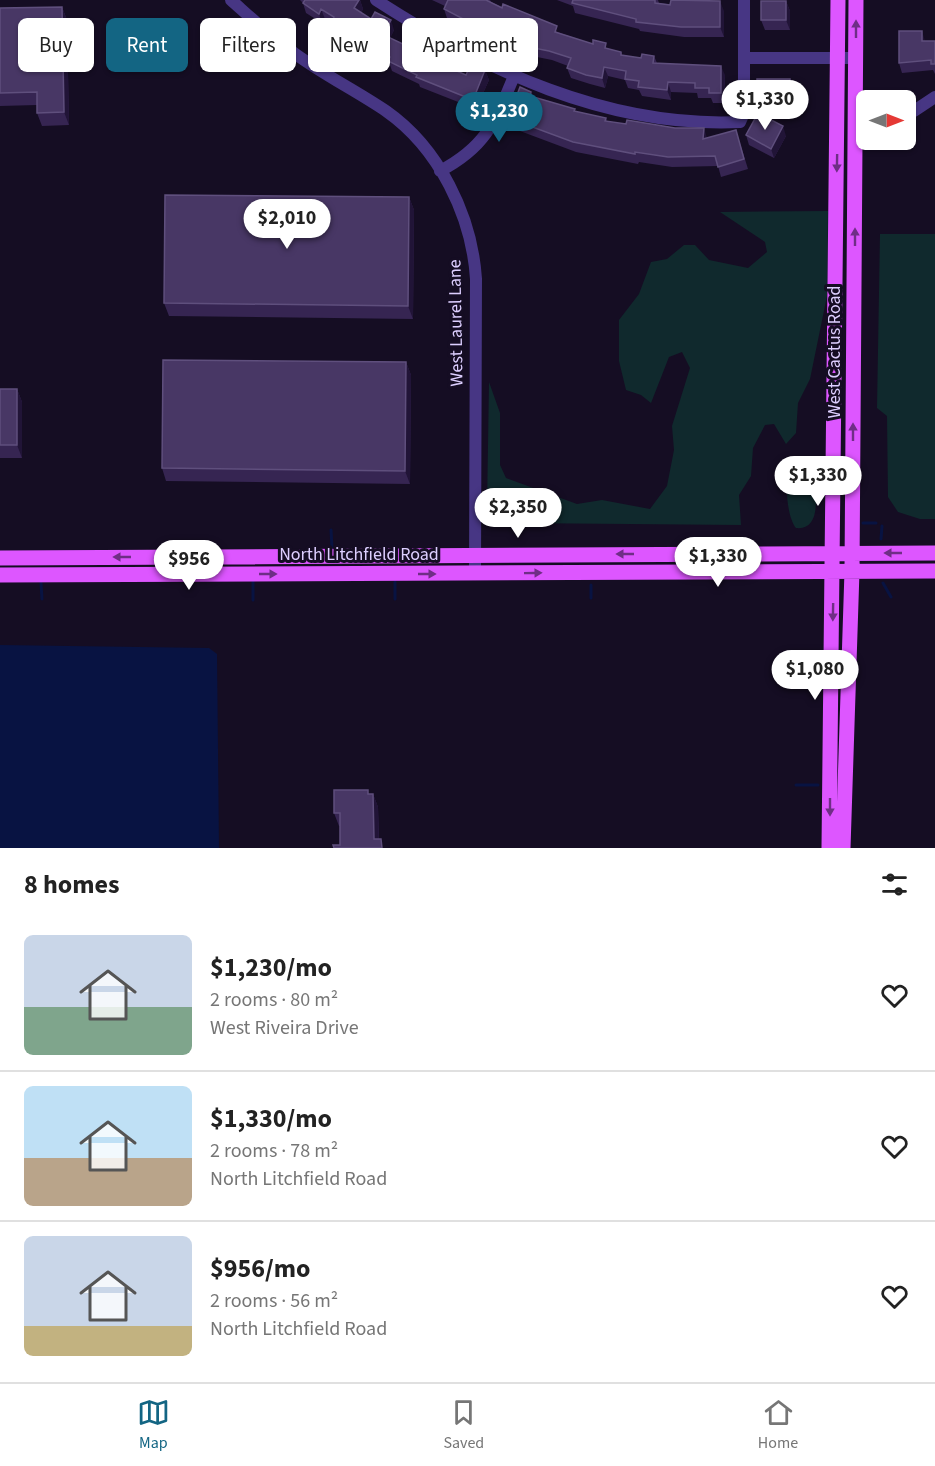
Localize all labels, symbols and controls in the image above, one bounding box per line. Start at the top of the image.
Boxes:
chip: Buy [18,18,94,72]
chip: Rent [106,18,188,72]
chip: Filters [200,18,296,72]
chip: New [308,18,390,72]
chip: Apartment [402,18,538,72]
one-way arrow [851,20,861,39]
pin: $1,330 [716,80,814,131]
text: $1,330 [736,85,794,113]
north arrow [856,90,916,150]
map controls [856,90,916,150]
pin: $1,230 [450,92,548,143]
text: $1,230 [470,97,528,125]
one-way arrow [832,154,842,173]
pin: $2,010 [238,199,336,250]
text: $2,010 [258,204,316,232]
one-way arrow [850,227,860,246]
street label: West Laurel Lane [442,259,470,387]
street label: West Cactus Road [822,286,847,418]
one-way arrow [848,422,858,441]
pin: $1,330 [769,456,867,507]
text: $1,330 [789,461,847,489]
pin: $2,350 [469,488,567,539]
text: $2,350 [489,493,547,521]
pin: $1,330 [669,537,767,588]
pin: $956 [153,540,225,591]
street label: North Litchfield Road [279,542,439,567]
text: $1,330 [689,542,747,570]
text: $956 [168,545,210,573]
one-way arrow [884,548,903,558]
one-way arrow [616,549,635,559]
one-way arrow [113,552,132,562]
one-way arrow [524,568,543,578]
one-way arrow [259,569,278,579]
one-way arrow [417,569,436,579]
one-way arrow [828,602,838,621]
pin: $1,080 [766,650,864,701]
text: $1,080 [786,655,844,683]
one-way arrow [825,797,835,816]
text: 8 homes [24,866,119,903]
icon: filters [878,868,911,901]
text: $1,230/mo [210,949,332,986]
icon: home [72,959,144,1031]
icon: heart [878,979,911,1012]
text: 2 rooms · 80 m² [210,986,338,1014]
text: West Riveira Drive [210,1014,359,1042]
text: $1,330/mo [210,1100,332,1137]
icon: home [72,1110,144,1182]
icon: heart [878,1130,911,1163]
text: 2 rooms · 78 m² [210,1137,338,1165]
text: North Litchfield Road [210,1165,387,1193]
text: $956/mo [210,1250,310,1287]
icon: home [72,1260,144,1332]
icon: heart [878,1280,911,1313]
text: 2 rooms · 56 m² [210,1287,338,1315]
text: North Litchfield Road [210,1315,387,1343]
tab: Map [137,1396,170,1454]
tab: Saved [443,1396,484,1454]
tab: Home [758,1396,798,1454]

